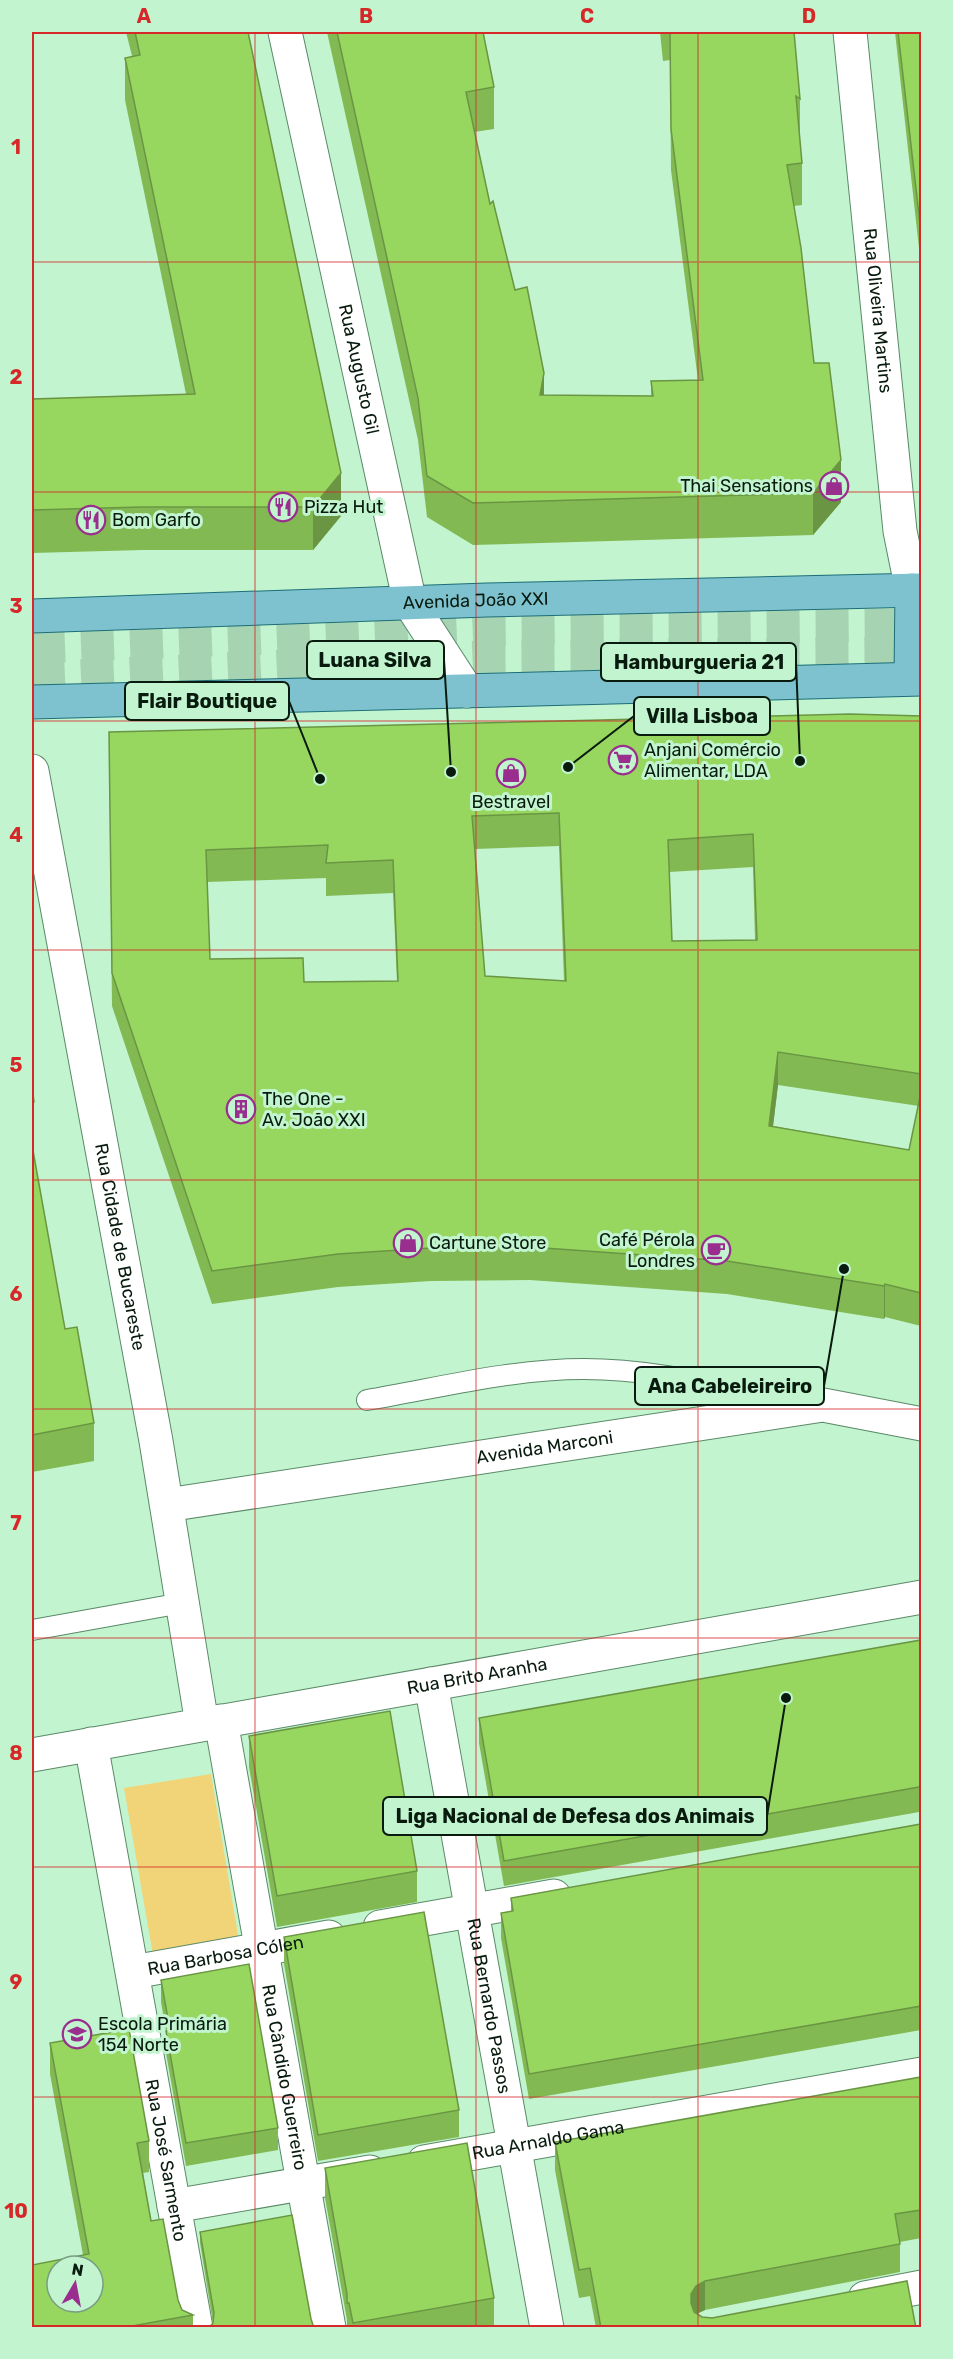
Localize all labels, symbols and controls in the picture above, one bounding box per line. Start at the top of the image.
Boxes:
text: A [137,4,152,28]
text: B [359,4,373,28]
text: C [580,4,594,28]
text: D [802,4,816,28]
text: 1 [11,135,21,159]
street label: Rua Oliveira Martins [859,227,897,394]
street label: Rua Augusto Gil [334,302,384,436]
text: 2 [10,365,23,389]
shop icon: Thai Sensations [818,470,850,502]
place label: Thai Sensations [680,475,813,497]
restaurant icon: Pizza Hut [267,491,299,523]
place label: Pizza Hut [304,496,383,518]
restaurant icon: Bom Garfo [75,504,107,536]
place label: Bom Garfo [112,509,201,531]
street label: Avenida João XXI [402,588,549,614]
text: 3 [9,594,23,618]
callout: Luana Silva [307,641,444,679]
callout: Hamburgueria 21 [601,643,796,681]
text: Luana Silva [318,648,432,672]
text: Hamburgueria 21 [614,650,784,674]
callout: Flair Boutique [125,682,289,720]
text: Flair Boutique [137,689,277,713]
callout: Villa Lisboa [634,697,770,735]
text: Villa Lisboa [646,704,758,728]
place label: Anjani Comércio Alimentar, LDA [644,739,781,782]
supermarket icon: Anjani Comércio Alimentar, LDA [607,744,639,776]
shop icon: Bestravel [495,757,527,789]
place label: Bestravel [472,791,550,813]
text: 4 [9,823,23,847]
text: 5 [10,1053,23,1077]
place label: The One - Av. João XXI [262,1088,366,1131]
building icon: The One - Av. João XXI [225,1093,257,1125]
street label: Rua Cidade de Bucareste [90,1142,150,1352]
shop icon: Cartune Store [392,1227,424,1259]
place label: Café Pérola Londres [599,1229,695,1272]
place label: Cartune Store [429,1232,546,1254]
cafe icon: Café Pérola Londres [700,1234,732,1266]
text: 6 [9,1282,23,1306]
callout: Ana Cabeleireiro [635,1367,824,1405]
text: Ana Cabeleireiro [648,1374,812,1398]
street label: Avenida Marconi [475,1426,615,1469]
text: 7 [10,1511,22,1535]
street label: Rua Brito Aranha [405,1653,549,1699]
text: 8 [9,1741,23,1765]
callout: Liga Nacional de Defesa dos Animais [383,1797,767,1835]
text: Liga Nacional de Defesa dos Animais [395,1804,755,1828]
street label: Rua Bernardo Passos [462,1916,516,2095]
street label: Rua Barbosa Cólen [146,1931,305,1980]
text: 9 [10,1970,23,1994]
street label: Rua Cândido Guerreiro [257,1983,312,2172]
place label: Escola Primária 154 Norte [98,2013,227,2056]
school or university icon: Escola Primária 154 Norte [61,2018,93,2050]
street label: Rua José Sarmento [140,2077,191,2243]
street label: Rua Arnaldo Gama [470,2116,626,2164]
text: 10 [4,2199,28,2223]
north arrow [45,2254,105,2314]
text: N [70,2259,85,2280]

